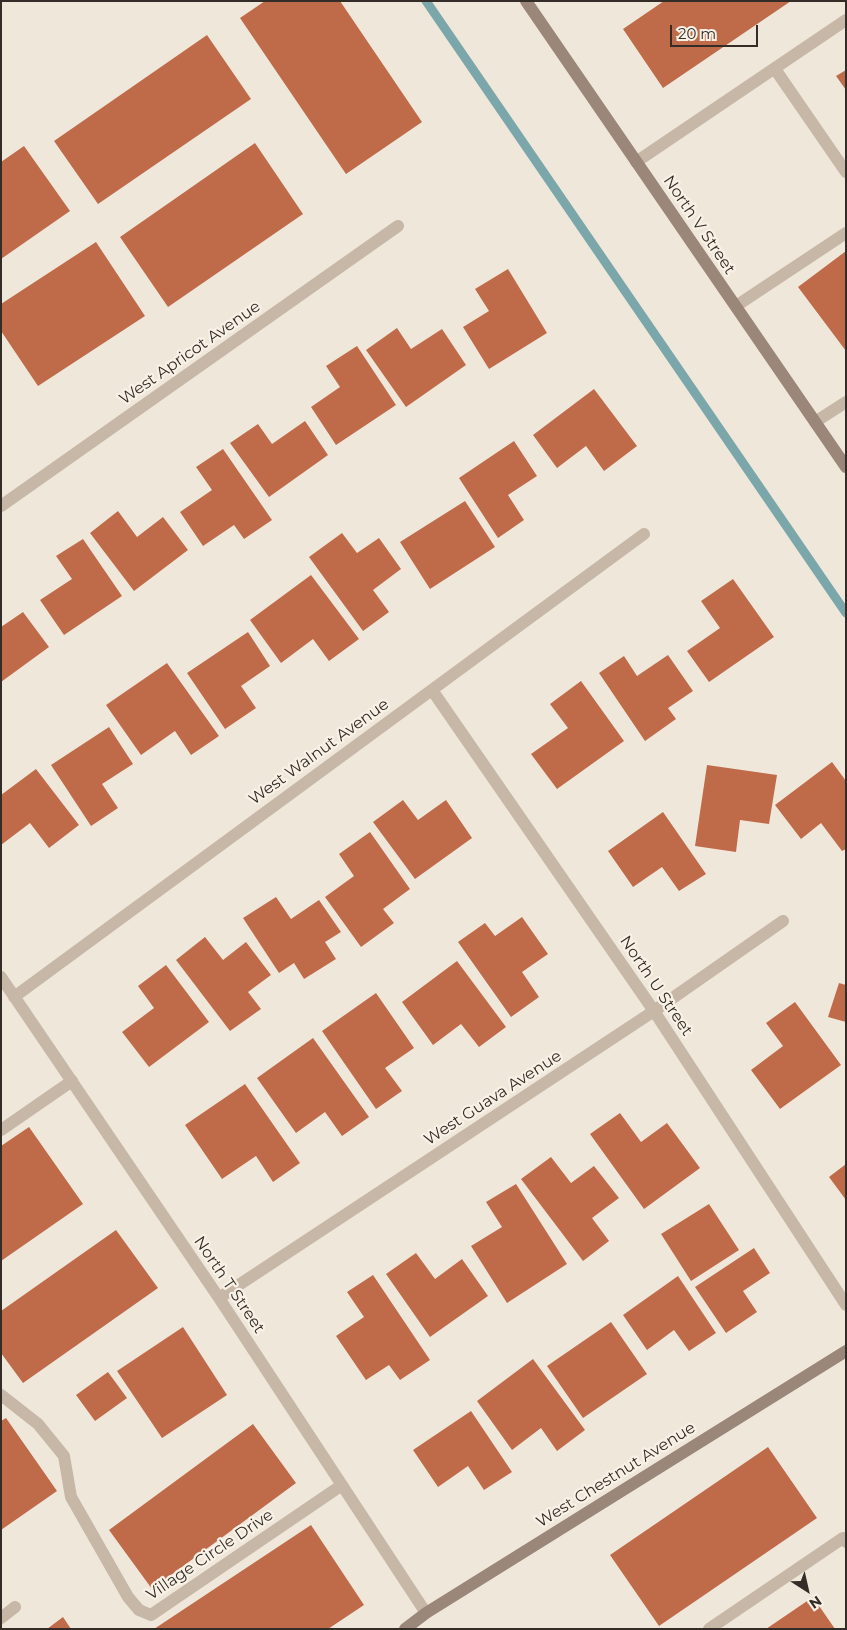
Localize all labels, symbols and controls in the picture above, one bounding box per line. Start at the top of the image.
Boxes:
scale bar [672,15,760,47]
text: 20 m [678,24,716,43]
street label: North V Street [659,172,739,278]
street label: West Apricot Avenue [116,297,264,409]
street label: West Walnut Avenue [245,695,393,809]
street label: North U Street [615,932,697,1040]
street label: West Guava Avenue [421,1046,565,1150]
street label: North T Street [189,1233,269,1337]
street label: West Chestnut Avenue [533,1418,699,1532]
street label: Village Circle Drive [143,1505,277,1605]
north arrow [782,1565,832,1615]
text: N [806,1592,825,1613]

